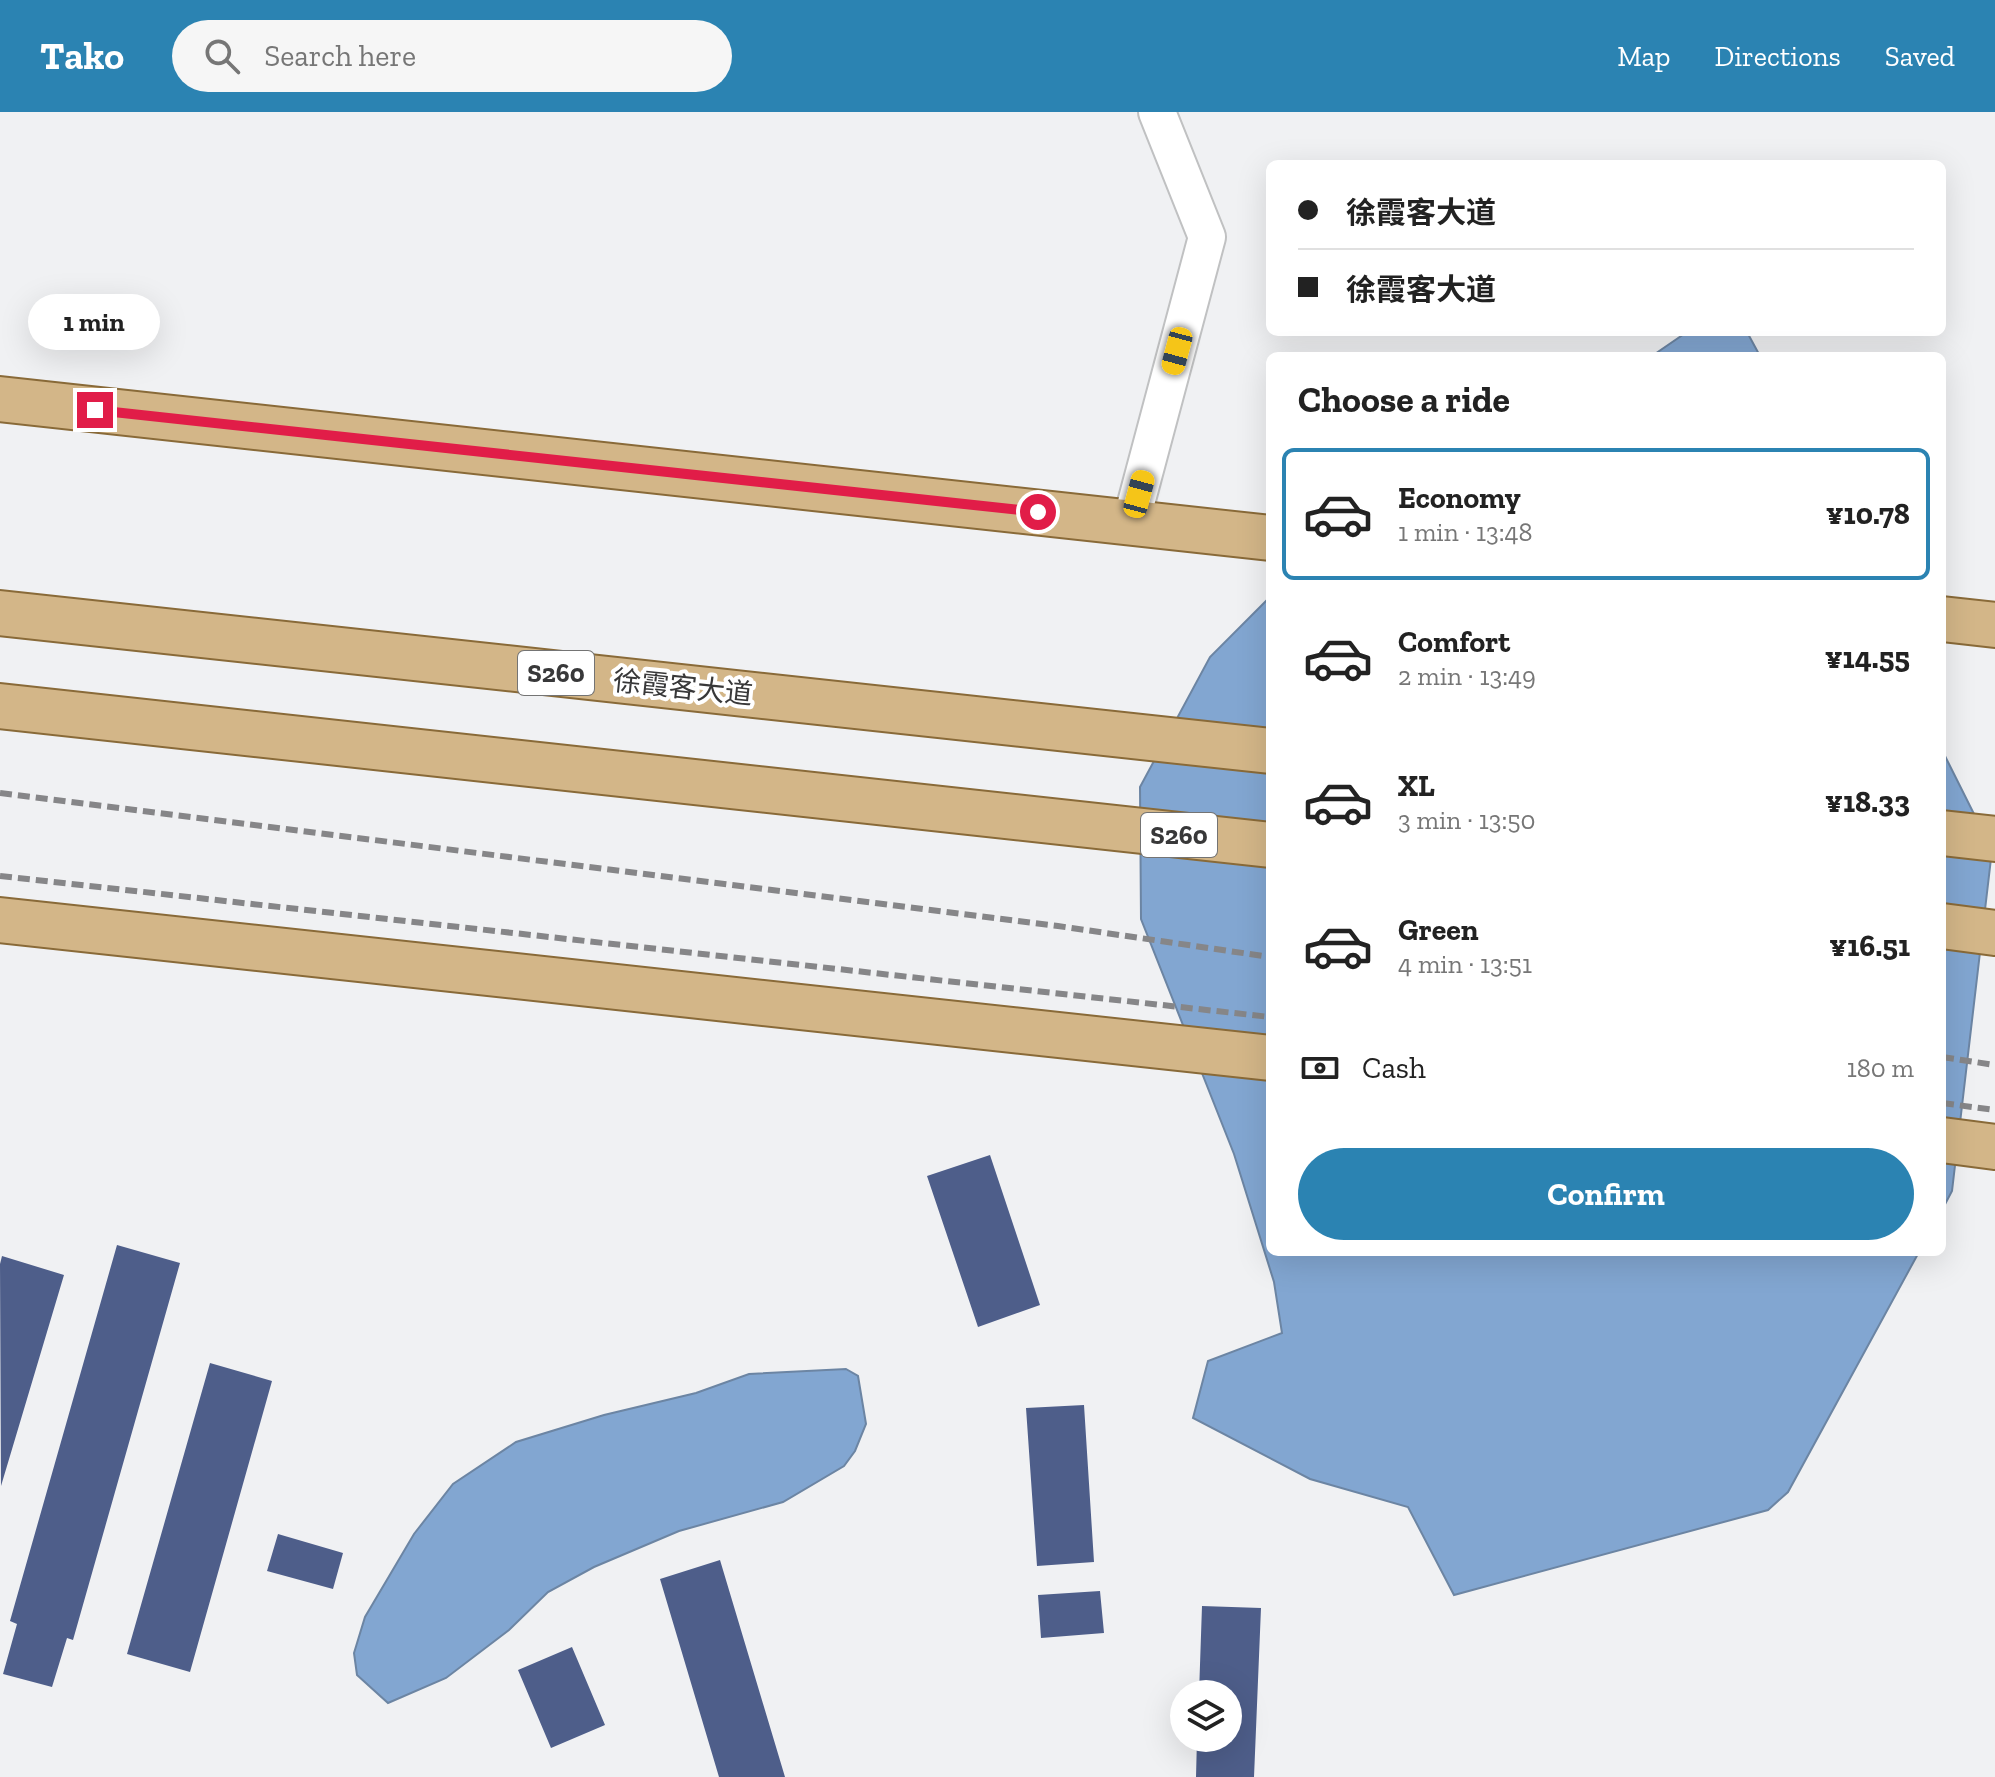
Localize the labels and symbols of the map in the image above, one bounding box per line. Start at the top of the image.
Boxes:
callout: 1 min [29,294,161,350]
car [1159,325,1195,377]
route end [77,392,113,428]
car [1121,468,1157,520]
route start [1020,494,1056,530]
road number: S260 [518,651,594,695]
street label: 徐霞客大道 [612,664,754,711]
road number: S260 [1141,813,1217,857]

